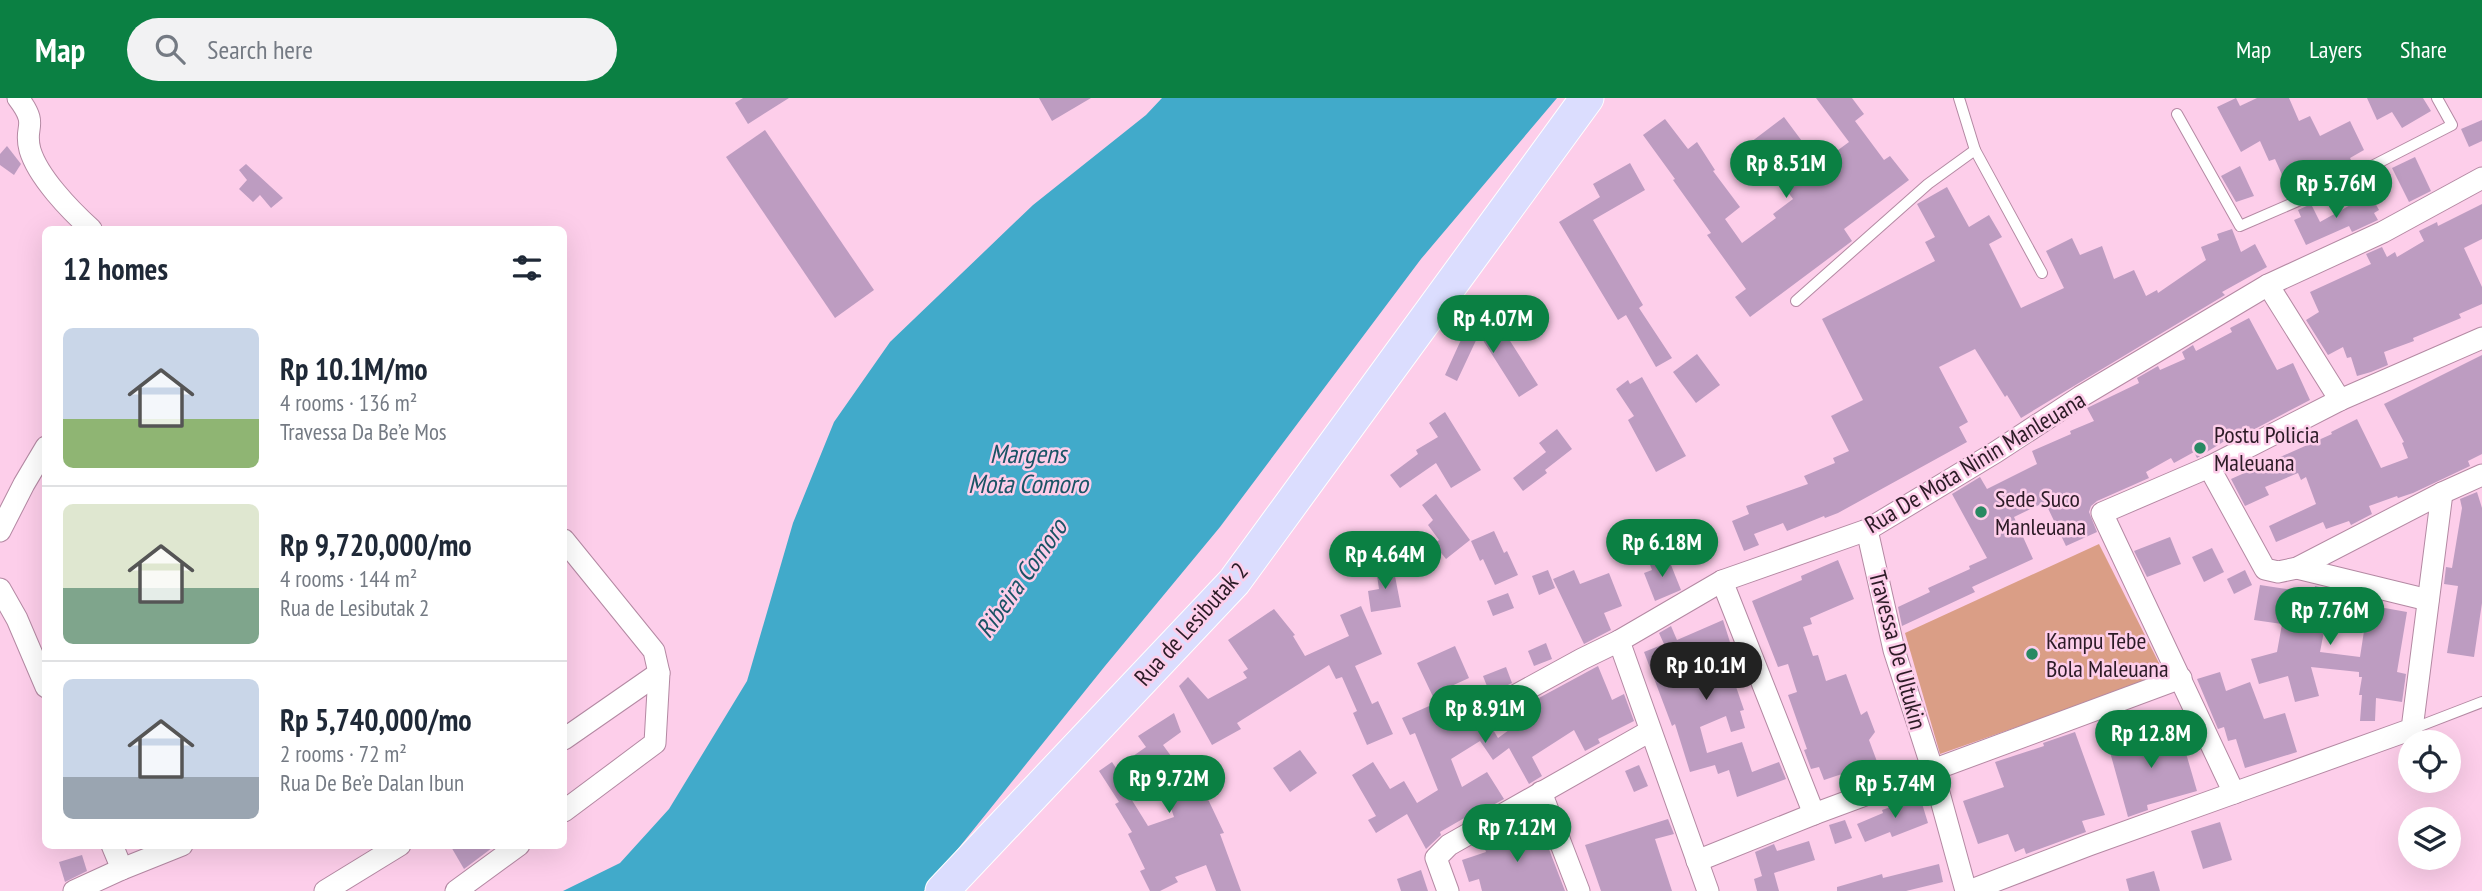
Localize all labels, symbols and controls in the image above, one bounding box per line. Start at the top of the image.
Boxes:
search box [127,18,617,81]
text: Map [35,28,85,71]
icon: search [151,30,189,68]
text: Search here [207,33,313,66]
text: Map [2236,34,2271,65]
text: Layers [2309,34,2362,65]
text: Share [2400,34,2447,65]
pin: Rp 8.51M [1714,140,1858,200]
text: Rp 8.51M [1746,148,1826,177]
pin: Rp 5.76M [2264,160,2408,220]
text: Rp 5.76M [2296,168,2376,197]
text: 12 homes [63,249,168,288]
icon: filters [508,249,546,287]
pin: Rp 4.07M [1421,296,1565,355]
text: Rp 4.07M [1453,303,1533,332]
text: Rp 10.1M/mo [280,349,428,388]
icon: home [119,356,203,440]
street label: Rua De Mota Ninin Manleuana [1859,384,2091,540]
text: 4 rooms · 136 m² [280,388,417,417]
text: Travessa Da Be’e Mos [280,417,447,446]
place label: Postu Policia Maleuana [2214,419,2319,478]
water label: Margens Mota Comoro [968,437,1090,500]
marker: Postu Policia Maleuana [2192,440,2208,456]
place label: Sede Suco Manleuana [1995,483,2086,542]
marker: Sede Suco Manleuana [1973,504,1989,520]
water label: Ribeira Comoro [968,511,1075,644]
pin: Rp 6.18M [1590,519,1734,579]
text: Rp 9,720,000/mo [280,525,472,564]
text: Rp 6.18M [1622,527,1702,556]
icon: home [119,532,203,616]
pin: Rp 4.64M [1313,532,1457,591]
text: Rp 4.64M [1345,539,1425,568]
street label: Rua de Lesibutak 2 [1127,556,1255,692]
text: 4 rooms · 144 m² [280,564,417,593]
street label: Travessa De Ultukin [1862,567,1934,733]
pin: Rp 7.76M [2258,588,2402,647]
text: Rua de Lesibutak 2 [280,593,429,622]
text: Rp 7.76M [2291,595,2369,624]
place label: Kampu Tebe Bola Maleuana [2046,625,2169,684]
pin: Rp 10.1M [1634,642,1778,702]
marker: Kampu Tebe Bola Maleuana [2024,646,2040,662]
text: Rp 10.1M [1666,650,1746,679]
pin: Rp 8.91M [1413,686,1557,745]
text: Rp 8.91M [1445,693,1525,722]
text: Rp 5,740,000/mo [280,700,472,739]
icon: home [119,707,203,791]
pin: Rp 12.8M [2079,710,2223,770]
text: Rp 12.8M [2111,718,2191,747]
map controls [2398,730,2461,870]
button: locate [2398,730,2461,793]
text: 2 rooms · 72 m² [280,739,407,768]
pin: Rp 9.72M [1097,756,1241,815]
pin: Rp 5.74M [1823,760,1967,820]
text: Rp 9.72M [1129,763,1209,792]
text: Rua De Be’e Dalan Ibun [280,768,464,797]
text: Rp 5.74M [1855,768,1935,797]
pin: Rp 7.12M [1445,804,1589,864]
button: layers [2398,807,2461,870]
text: Rp 7.12M [1478,812,1556,841]

